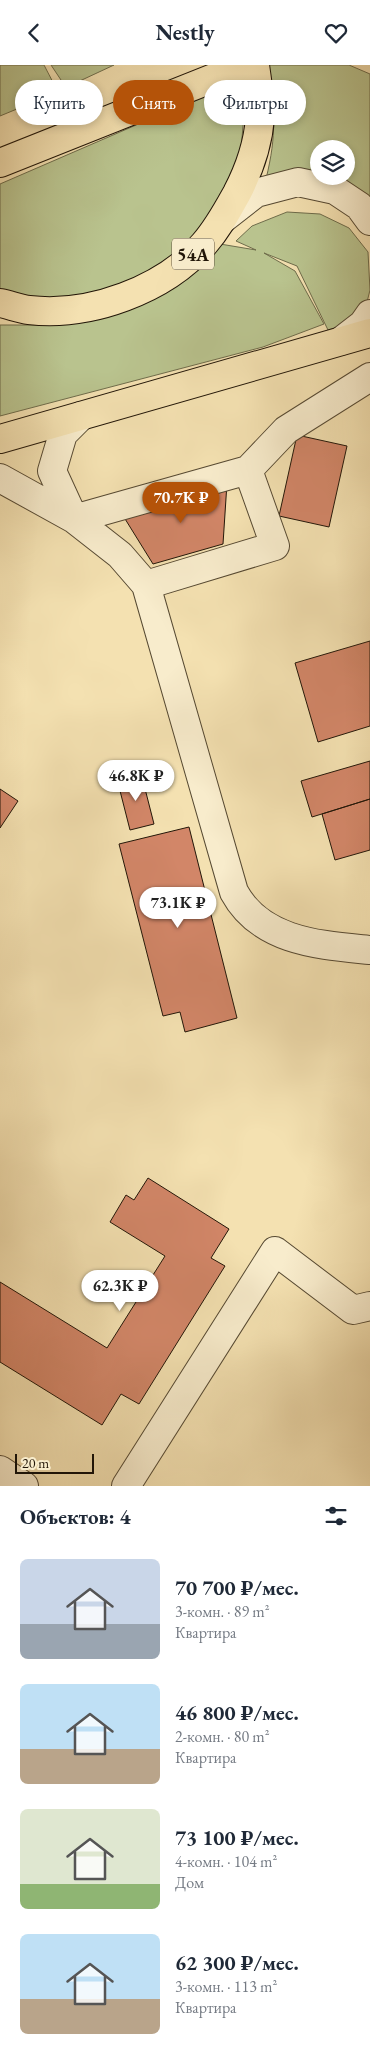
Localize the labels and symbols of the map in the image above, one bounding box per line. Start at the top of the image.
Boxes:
road number: 54А [172,238,214,269]
pin: 70.7K ₽ [135,481,227,524]
pin: 46.8K ₽ [90,759,182,802]
pin: 73.1K ₽ [132,887,224,929]
pin: 62.3K ₽ [74,1269,166,1312]
scale bar [15,1451,94,1474]

